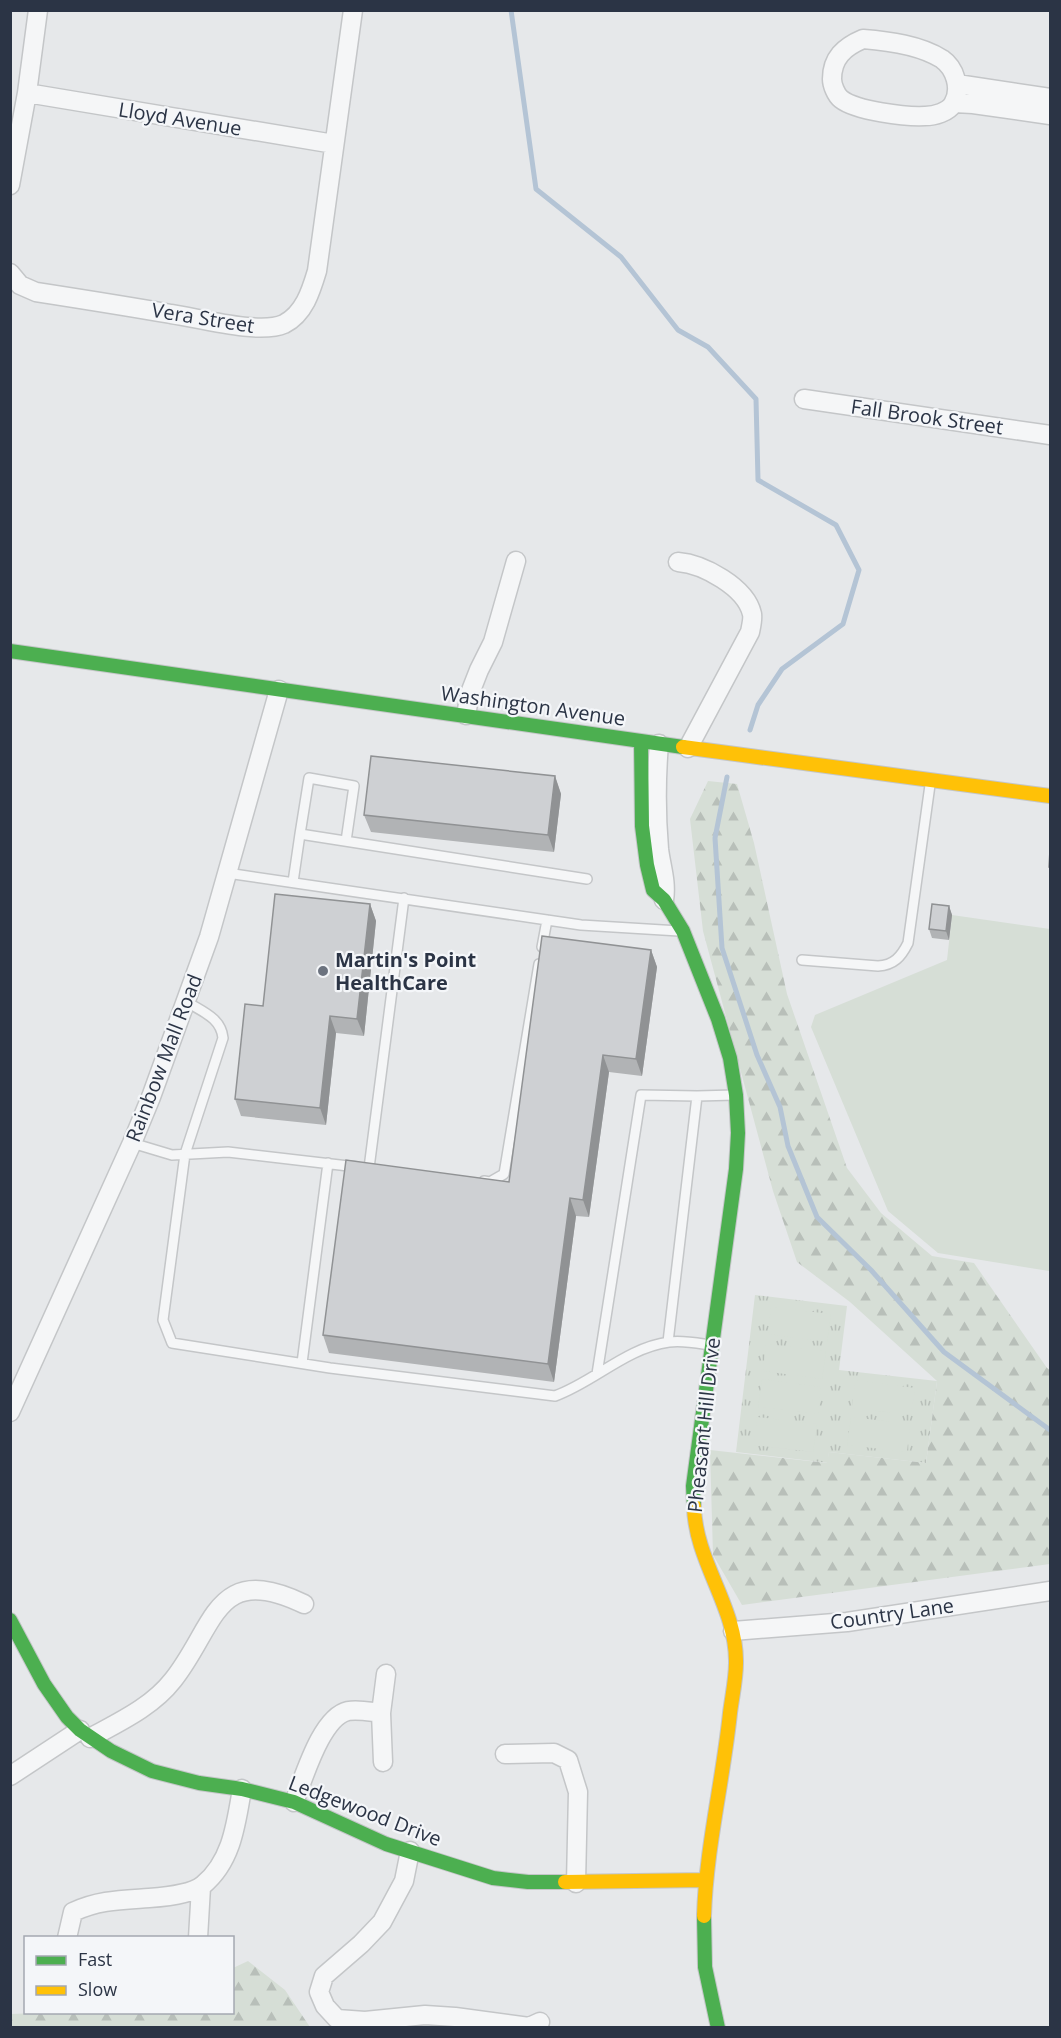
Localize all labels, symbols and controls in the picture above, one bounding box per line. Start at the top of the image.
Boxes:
street label: Lloyd Avenue [116,95,244,142]
street label: Vera Street [150,296,256,339]
street label: Fall Brook Street [849,392,1005,441]
street label: Washington Avenue [439,679,627,732]
place label: Martin's Point HealthCare [335,946,477,996]
marker: Martin's Point HealthCare [316,964,330,978]
street label: Rainbow Mall Road [119,970,208,1146]
street label: Pheasant Hill Drive [681,1336,726,1514]
street label: Country Lane [828,1591,956,1636]
street label: Ledgewood Drive [285,1769,446,1852]
legend [24,1936,234,2014]
text: Fast [78,1947,112,1971]
text: Slow [78,1977,117,2001]

